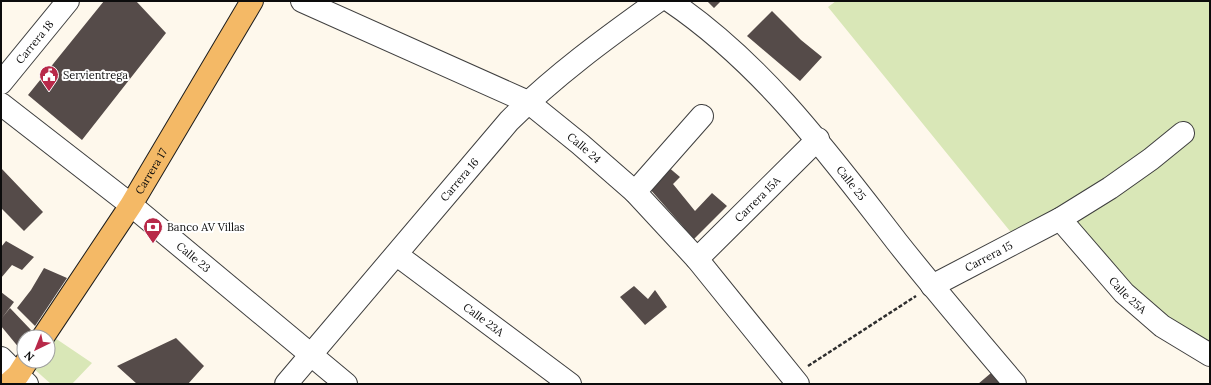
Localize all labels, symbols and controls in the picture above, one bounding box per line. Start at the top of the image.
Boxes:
street label: Carrera 18 [13,17,56,67]
public building icon: Servientrega [38,64,60,92]
place label: Servientrega [63,68,128,82]
street label: Calle 24 [564,130,604,166]
street label: Carrera 17 [132,146,170,197]
street label: Carrera 16 [437,155,482,204]
street label: Calle 25 [833,163,869,203]
street label: Carrera 15A [731,173,784,225]
bank icon: Banco AV Villas [142,216,164,244]
place label: Banco AV Villas [167,220,245,234]
street label: Carrera 15 [962,238,1015,275]
street label: Calle 23 [174,239,213,275]
street label: Calle 25A [1106,274,1150,317]
street label: Calle 23A [461,300,508,340]
north arrow [16,329,56,369]
text: N [21,348,37,364]

